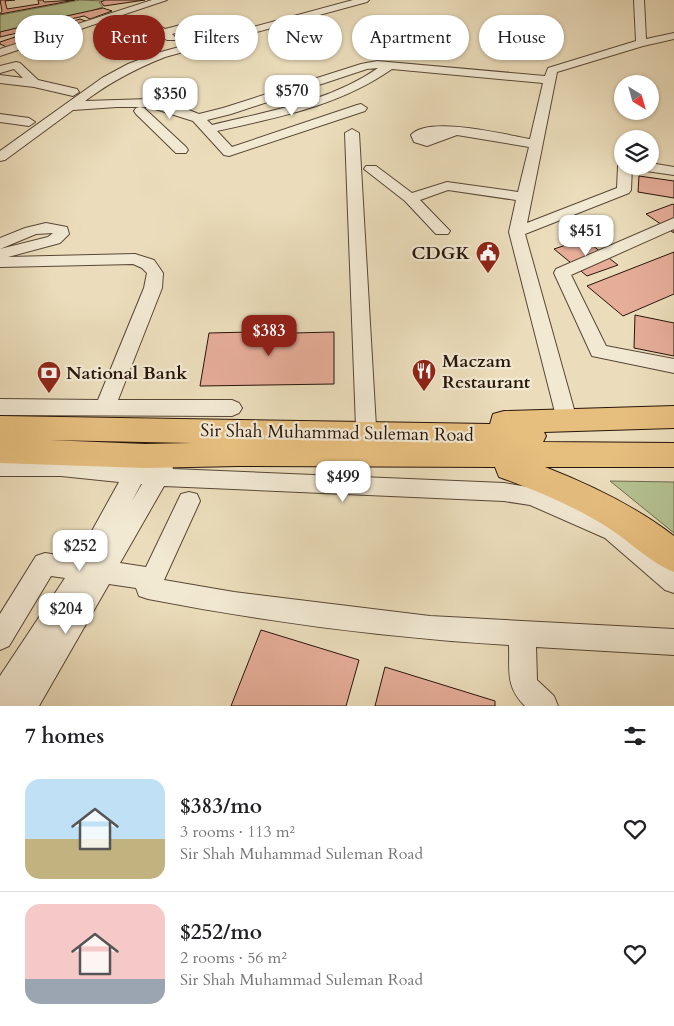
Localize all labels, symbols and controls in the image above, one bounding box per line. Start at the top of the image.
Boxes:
chip: Buy [15,15,83,60]
chip: Rent [93,15,165,60]
chip: Filters [175,15,258,60]
chip: New [268,15,342,60]
chip: Apartment [352,15,469,60]
chip: House [479,15,564,60]
pin: $570 [262,74,322,117]
north arrow [614,75,659,120]
map controls [614,75,659,175]
pin: $350 [140,78,200,120]
text: $570 [276,80,308,102]
text: $350 [154,83,186,105]
button: layers [614,130,659,175]
pin: $451 [556,214,616,257]
text: $451 [570,220,602,242]
public building icon: CDGK [475,240,501,274]
place label: CDGK [411,241,470,266]
pin: $383 [239,314,299,357]
text: $383 [253,320,285,342]
place label: Maczam Restaurant [442,349,531,395]
restaurant icon: Maczam Restaurant [411,358,437,392]
bank icon: National Bank [36,360,62,394]
place label: National Bank [66,361,188,386]
street label: Sir Shah Muhammad Suleman Road [200,418,474,448]
pin: $499 [313,460,373,503]
text: $499 [327,466,359,488]
pin: $252 [50,530,110,572]
text: $252 [64,535,96,557]
pin: $204 [36,592,96,635]
text: $204 [50,598,82,620]
text: 7 homes [25,722,104,751]
icon: filters [621,722,649,750]
text: $383/mo [180,792,262,821]
icon: home [65,799,125,859]
icon: heart [621,815,649,843]
text: 3 rooms · 113 m² [180,821,295,843]
text: Sir Shah Muhammad Suleman Road [180,843,423,865]
text: $252/mo [180,918,262,947]
icon: home [65,924,125,984]
icon: heart [621,940,649,968]
text: 2 rooms · 56 m² [180,947,287,969]
text: Sir Shah Muhammad Suleman Road [180,969,423,991]

